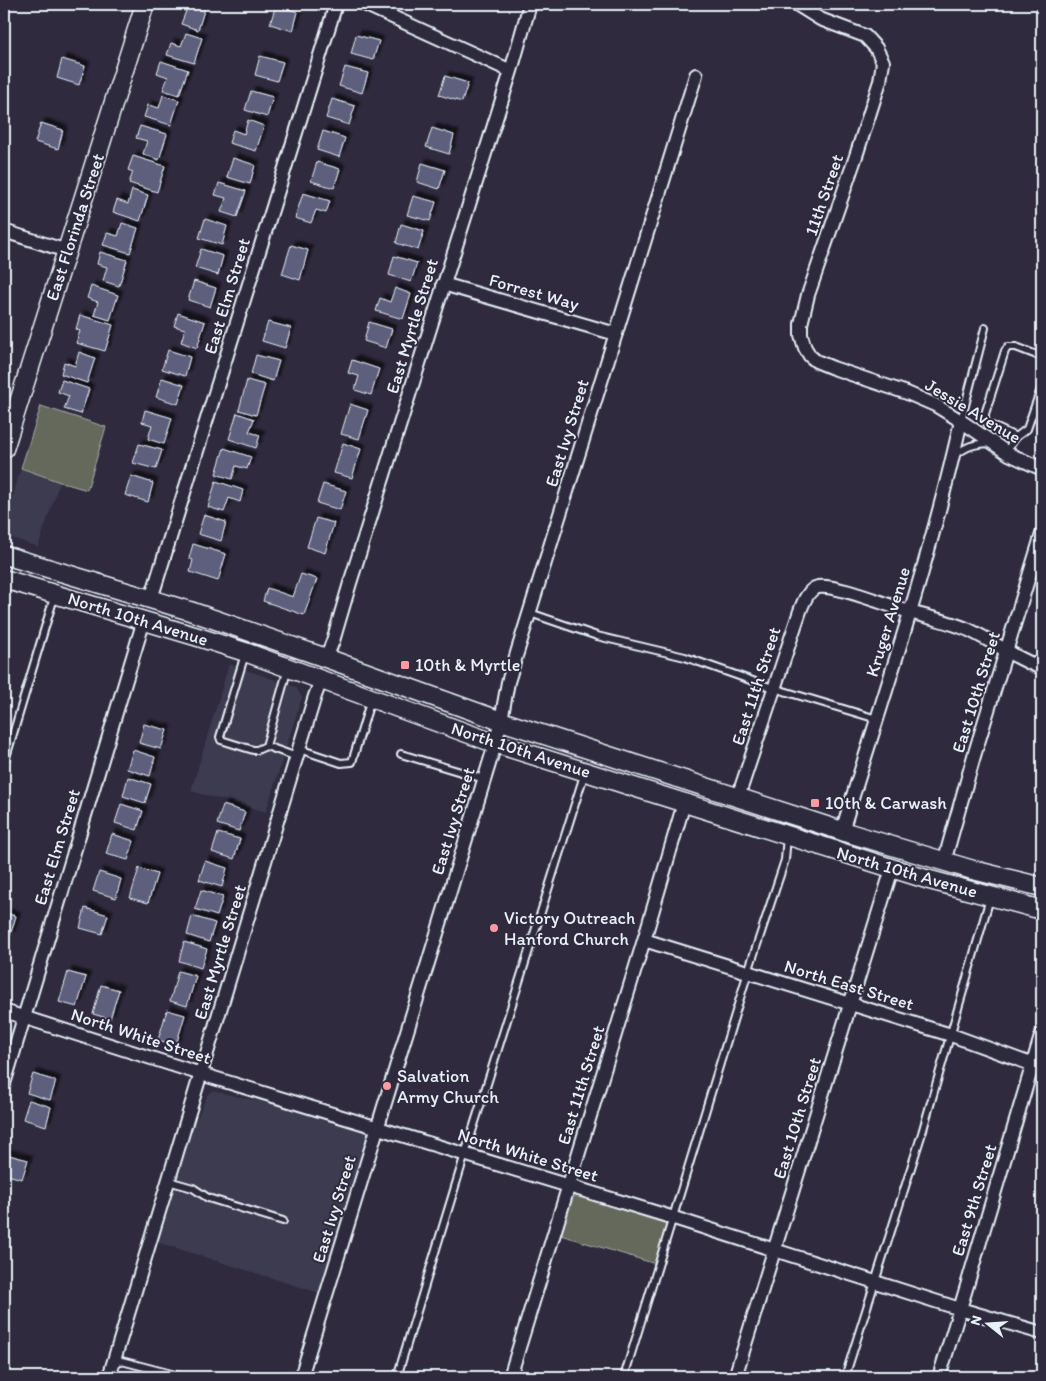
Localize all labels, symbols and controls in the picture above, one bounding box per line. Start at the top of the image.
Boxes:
street label: East Florinda Street [41,150,109,304]
street label: 11th Street [800,151,848,239]
street label: East Elm Street [199,235,255,357]
street label: East Myrtle Street [381,256,443,396]
street label: Forrest Way [487,269,582,315]
street label: Jessie Avenue [921,374,1025,448]
street label: East Ivy Street [540,376,594,490]
street label: Kruger Avenue [861,564,915,680]
street label: North 10th Avenue [65,587,211,651]
street label: East 11th Street [727,624,786,748]
street label: East 10th Street [947,628,1005,755]
place label: 10th & Myrtle [415,654,520,676]
marker: 10th & Myrtle [399,659,411,671]
street label: North 10th Avenue [448,717,594,783]
street label: East Ivy Street [426,764,480,878]
street label: East Elm Street [29,786,85,908]
place label: 10th & Carwash [825,792,947,814]
marker: 10th & Carwash [809,797,821,809]
street label: North 10th Avenue [834,841,980,903]
street label: East Myrtle Street [189,882,251,1022]
place label: Victory Outreach Hanford Church [504,907,635,950]
marker: Victory Outreach Hanford Church [488,922,500,934]
street label: North East Street [782,955,917,1015]
street label: North White Street [68,1003,214,1069]
street label: East 11th Street [552,1023,610,1147]
street label: East 10th Street [768,1054,826,1181]
place label: Salvation Army Church [397,1065,499,1108]
marker: Salvation Army Church [381,1080,393,1092]
street label: North White Street [455,1123,601,1187]
street label: East 9th Street [947,1141,1002,1259]
street label: East Ivy Street [307,1152,361,1266]
north arrow [964,1298,1014,1348]
text: N [967,1313,986,1327]

